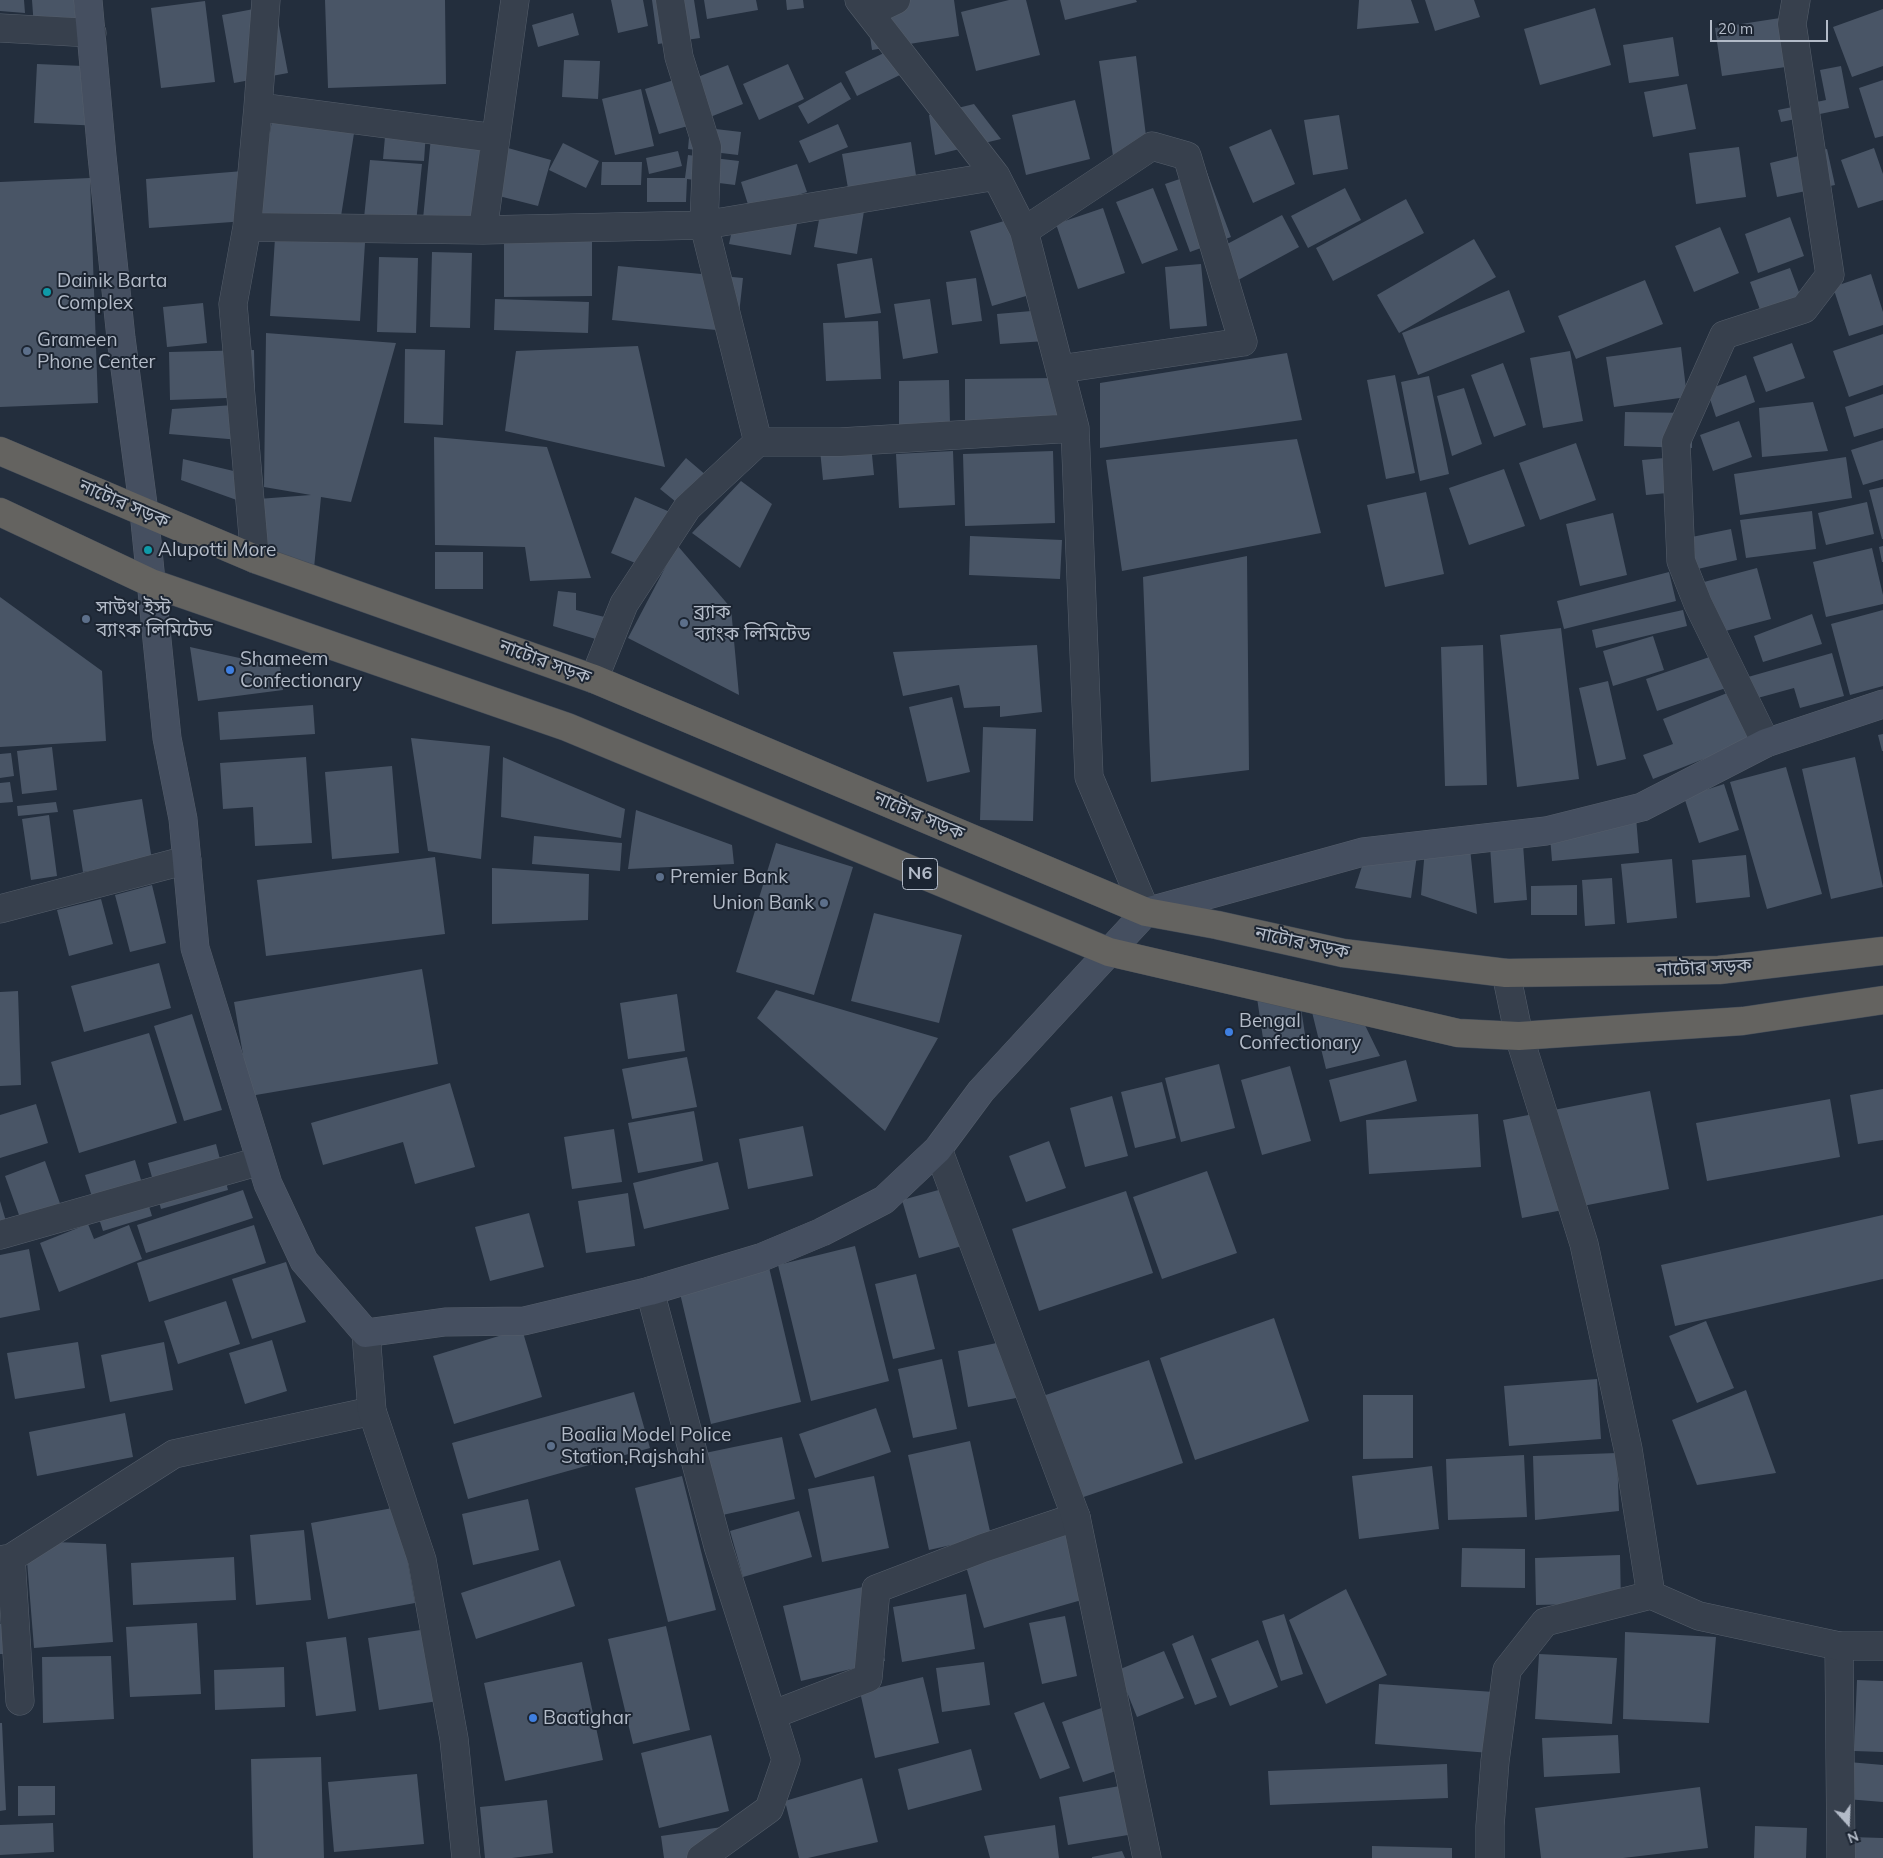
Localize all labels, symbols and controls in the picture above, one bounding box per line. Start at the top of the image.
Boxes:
scale bar [1713,10,1830,42]
text: 20 m [1718,19,1753,38]
place label: Dainik Barta Complex [57,270,167,314]
marker: Dainik Barta Complex [41,286,53,298]
place label: Grameen Phone Center [37,329,155,373]
marker: Grameen Phone Center [21,345,33,357]
street label: নাটোর সড়ক [75,475,173,533]
place label: Alupotti More [158,539,276,561]
marker: Alupotti More [142,544,154,556]
place label: সাউথ ইস্ট ব্যাংক লিমিটেড [96,597,213,641]
place label: ব্র্যাক ব্যাংক লিমিটেড [694,601,811,645]
marker: সাউথ ইস্ট ব্যাংক লিমিটেড [80,613,92,625]
marker: ব্র্যাক ব্যাংক লিমিটেড [678,617,690,629]
street label: নাটোর সড়ক [496,635,594,689]
place label: Shameem Confectionary [240,648,362,692]
marker: Shameem Confectionary [224,664,236,676]
street label: নাটোর সড়ক [870,787,968,845]
road number: N6 [902,859,938,890]
place label: Premier Bank [670,866,788,888]
marker: Premier Bank [654,871,666,883]
place label: Union Bank [712,892,814,914]
marker: Union Bank [818,897,830,909]
street label: নাটোর সড়ক [1253,922,1351,964]
street label: নাটোর সড়ক [1656,954,1752,982]
place label: Bengal Confectionary [1239,1010,1361,1054]
marker: Bengal Confectionary [1223,1026,1235,1038]
place label: Boalia Model Police Station,Rajshahi [561,1424,731,1468]
marker: Boalia Model Police Station,Rajshahi [545,1440,557,1452]
place label: Baatighar [543,1707,631,1729]
marker: Baatighar [527,1712,539,1724]
north arrow [1823,1798,1873,1848]
text: N [1845,1827,1861,1847]

